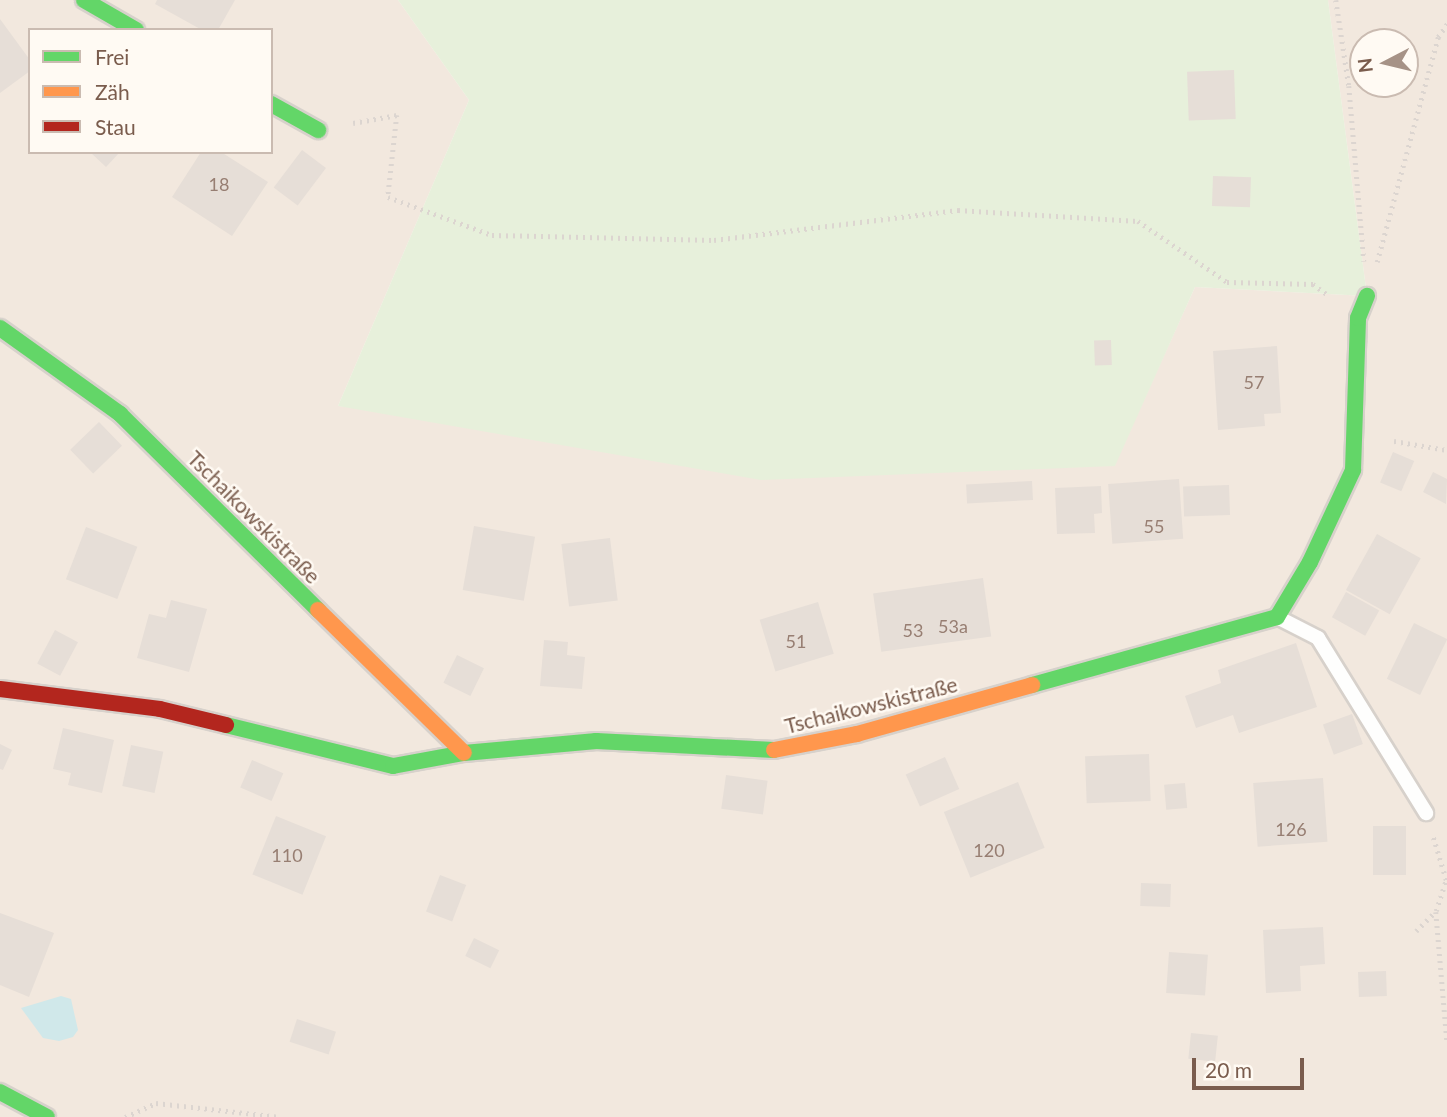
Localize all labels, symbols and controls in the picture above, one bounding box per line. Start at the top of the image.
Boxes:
legend [28,28,273,154]
north arrow [1349,28,1419,98]
text: Frei [95,44,129,69]
text: N [1352,57,1377,74]
text: Zäh [95,79,130,104]
text: Stau [95,114,136,139]
house number: 18 [209,173,229,195]
house number: 57 [1244,371,1264,393]
street label: Tschaikowskistraße [182,445,326,589]
house number: 55 [1144,515,1164,537]
house number: 53a [938,615,968,637]
house number: 53 [903,619,923,641]
house number: 51 [786,630,806,652]
street label: Tschaikowskistraße [782,671,960,739]
house number: 126 [1275,818,1307,840]
house number: 120 [973,839,1005,861]
house number: 110 [271,844,303,866]
scale bar [1195,1044,1307,1088]
text: 20 m [1205,1057,1252,1082]

